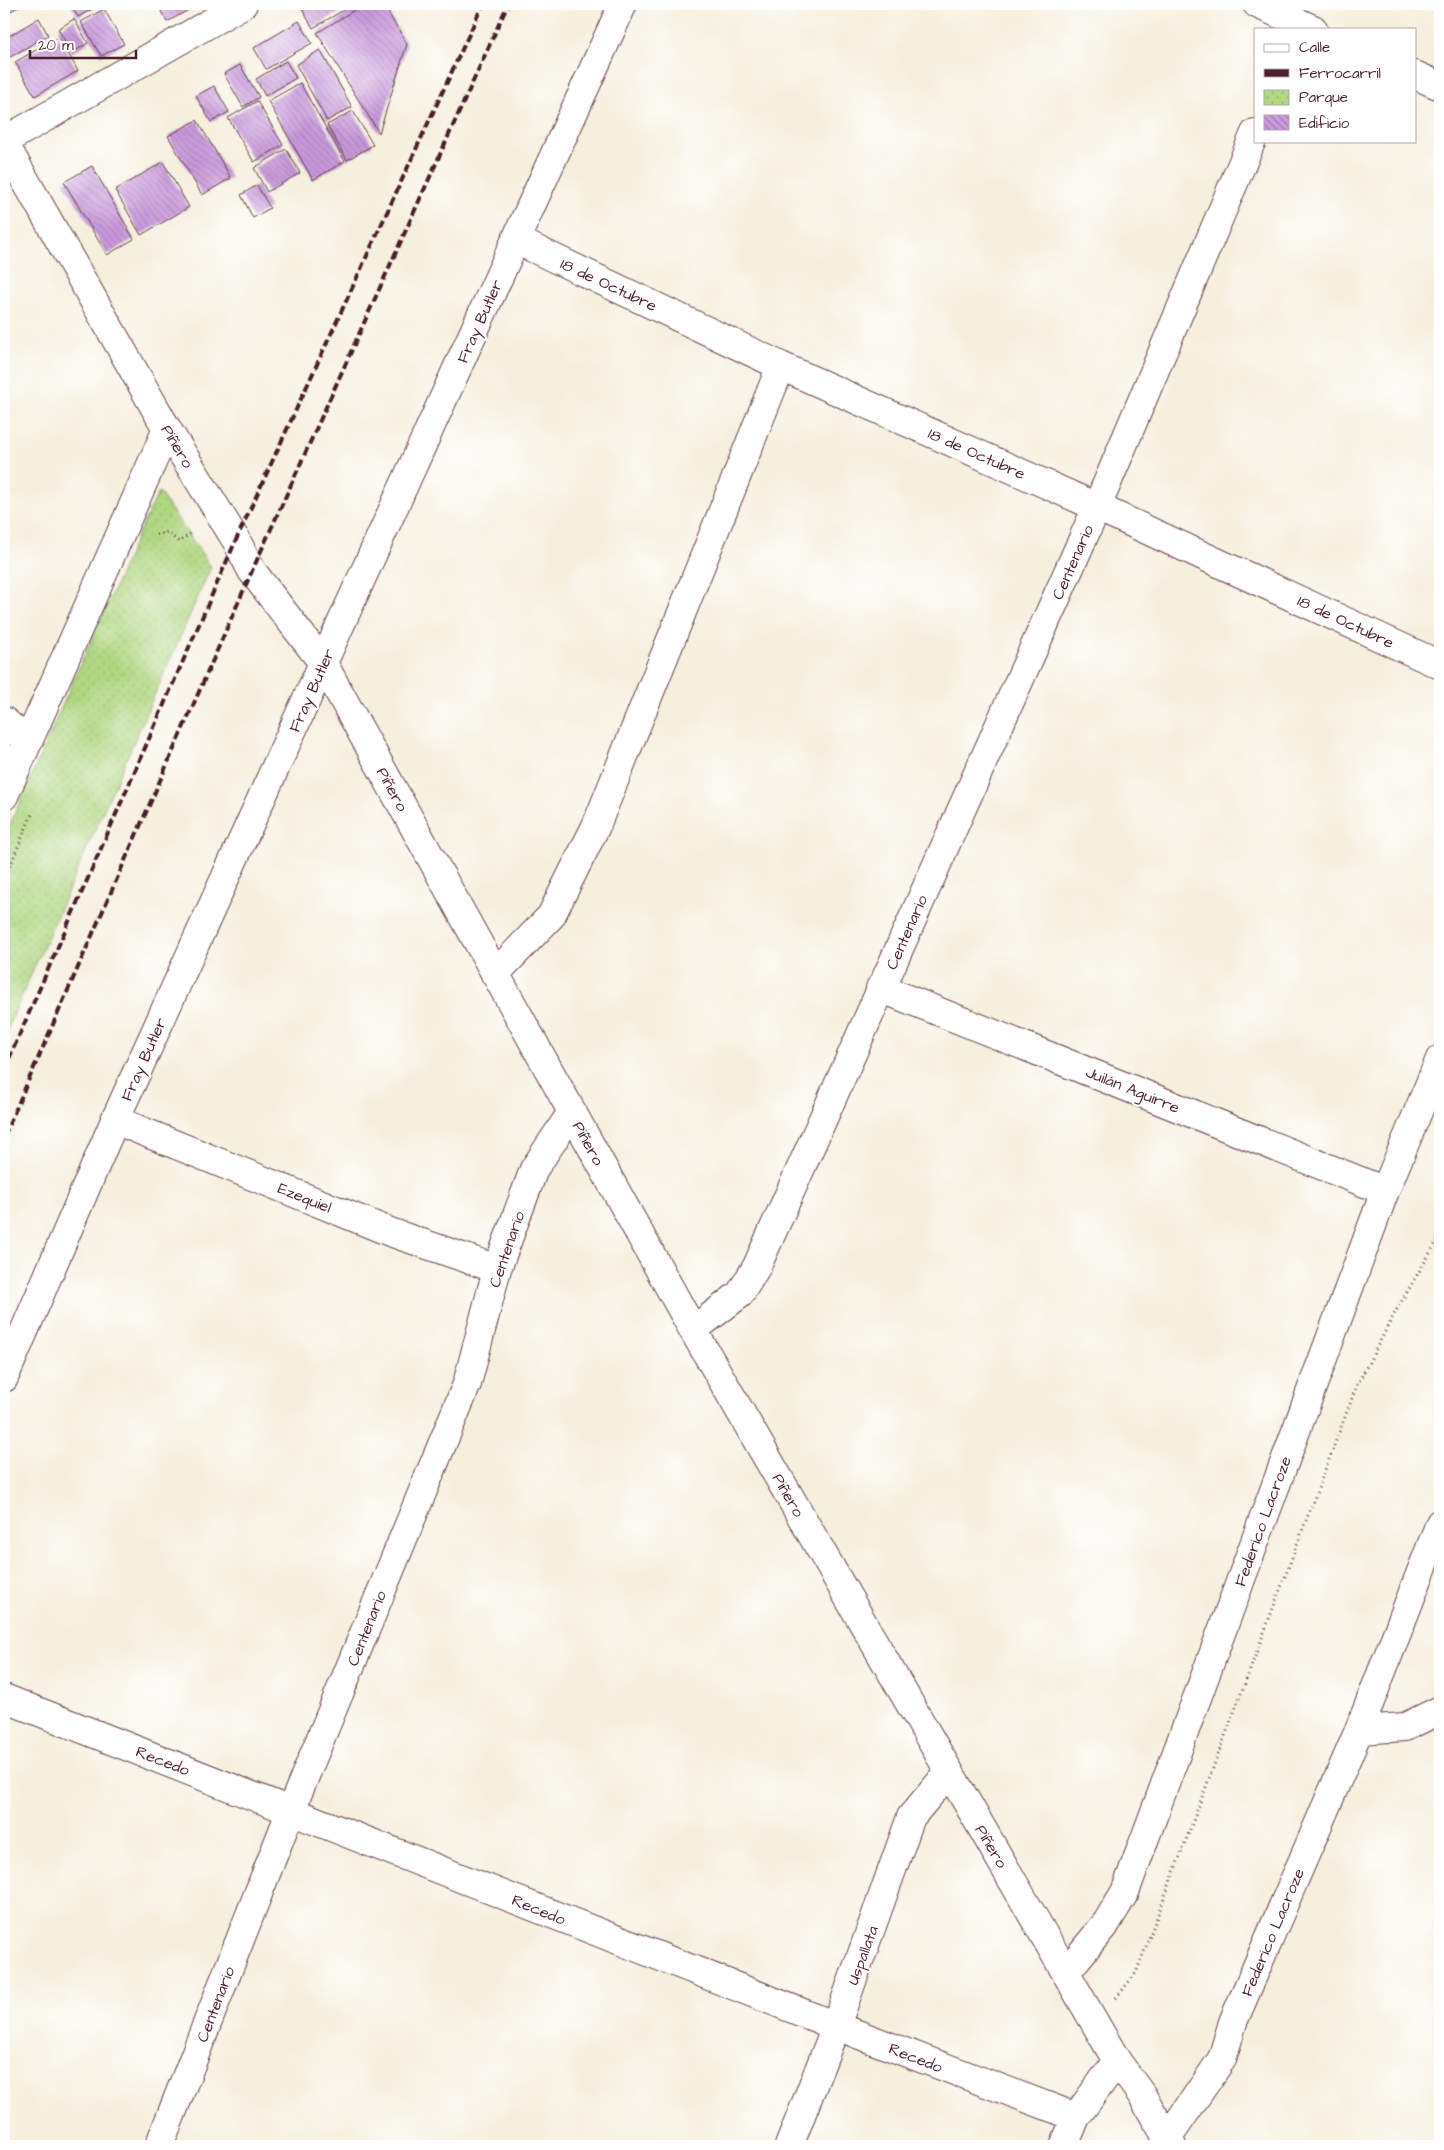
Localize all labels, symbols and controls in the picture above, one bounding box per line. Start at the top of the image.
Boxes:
scale bar [30,28,136,60]
legend [1254,28,1416,142]
text: 20 m [38,35,74,56]
text: Calle [1299,37,1330,58]
text: Ferrocarril [1299,63,1381,84]
text: Parque [1299,87,1348,108]
text: Edificio [1299,113,1350,134]
street label: 18 de Octubre [557,253,661,317]
street label: Fray Butler [452,276,509,367]
street label: Piñero [156,421,199,472]
street label: 18 de Octubre [925,423,1029,485]
street label: Centenario [1047,522,1099,603]
street label: 18 de Octubre [1294,590,1398,654]
street label: Fray Butler [284,645,341,736]
street label: Piñero [371,764,413,815]
street label: Centenario [881,892,933,973]
street label: Fray Butler [116,1014,173,1105]
street label: Juilán Aguirre [1082,1061,1183,1120]
street label: Piñero [567,1118,609,1169]
street label: Ezequiel [275,1177,335,1219]
street label: Centenario [484,1208,530,1290]
street label: Federico Lacroze [1229,1453,1297,1590]
street label: Piñero [767,1470,809,1521]
street label: Centenario [342,1587,392,1669]
street label: Recedo [133,1741,193,1781]
street label: Piñero [970,1821,1013,1872]
street label: Federico Lacroze [1236,1865,1310,2000]
street label: Recedo [509,1889,569,1931]
street label: Uspallata [842,1923,884,1988]
street label: Centenario [191,1963,240,2045]
street label: Recedo [886,2038,946,2078]

